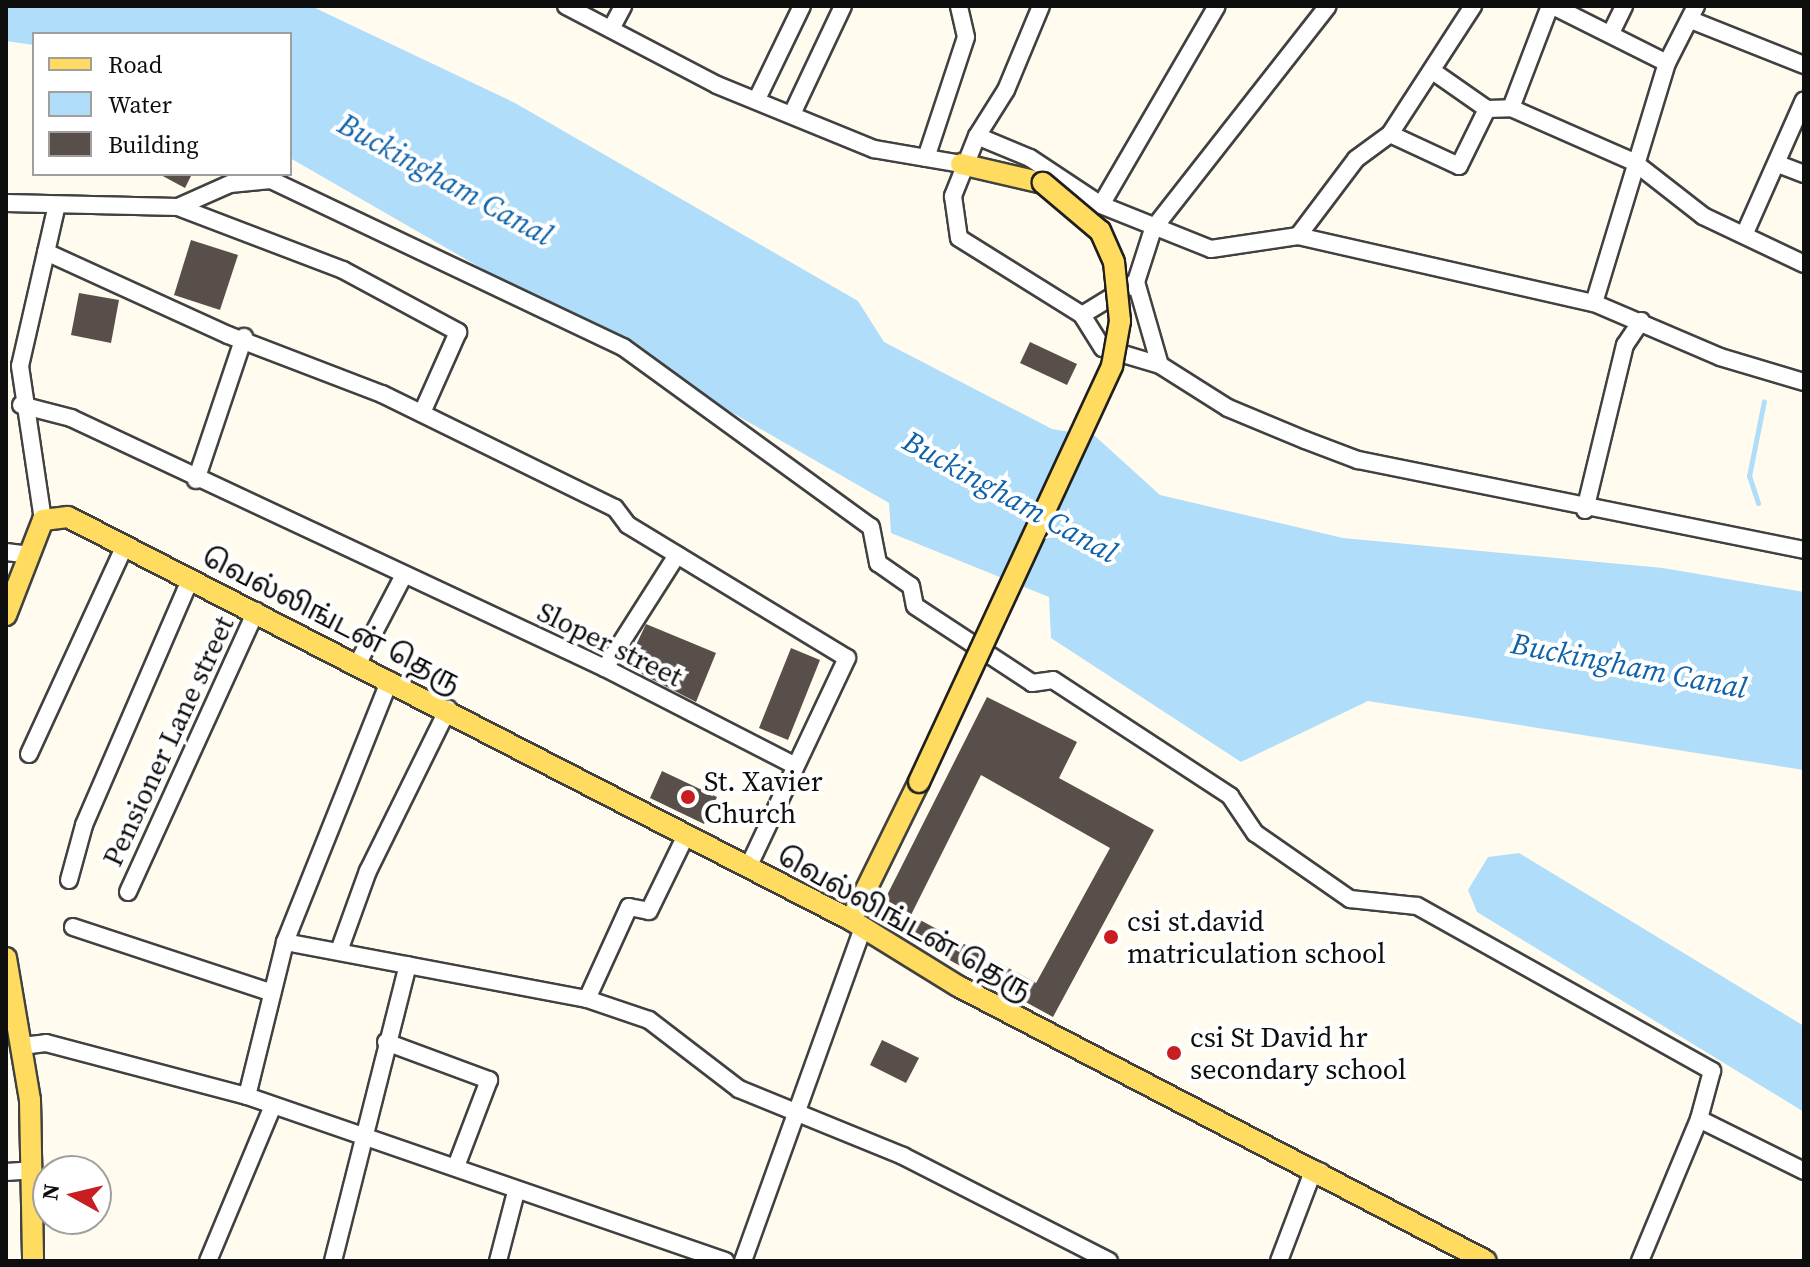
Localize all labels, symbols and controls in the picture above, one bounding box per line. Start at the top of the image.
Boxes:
legend [32,32,292,176]
text: Road [108,48,162,81]
text: Water [108,88,172,121]
water label: Buckingham Canal [332,106,558,254]
text: Building [108,128,199,161]
water label: Buckingham Canal [897,423,1123,571]
street label: வெல்லிங்டன் தெரு [197,539,467,699]
street label: Sloper street [532,595,688,693]
street label: Pensioner Lane street [95,611,241,871]
water label: Buckingham Canal [1508,626,1750,706]
place label: St. Xavier Church [704,764,823,830]
marker: St. Xavier Church [679,788,697,806]
street label: வெல்லிங்டன் தெரு [772,838,1038,1006]
place label: csi st.david matriculation school [1127,904,1386,970]
marker: csi st.david matriculation school [1102,928,1120,946]
place label: csi St David hr secondary school [1190,1020,1406,1086]
marker: csi St David hr secondary school [1165,1044,1183,1062]
north arrow [32,1155,112,1235]
text: N [34,1182,66,1202]

